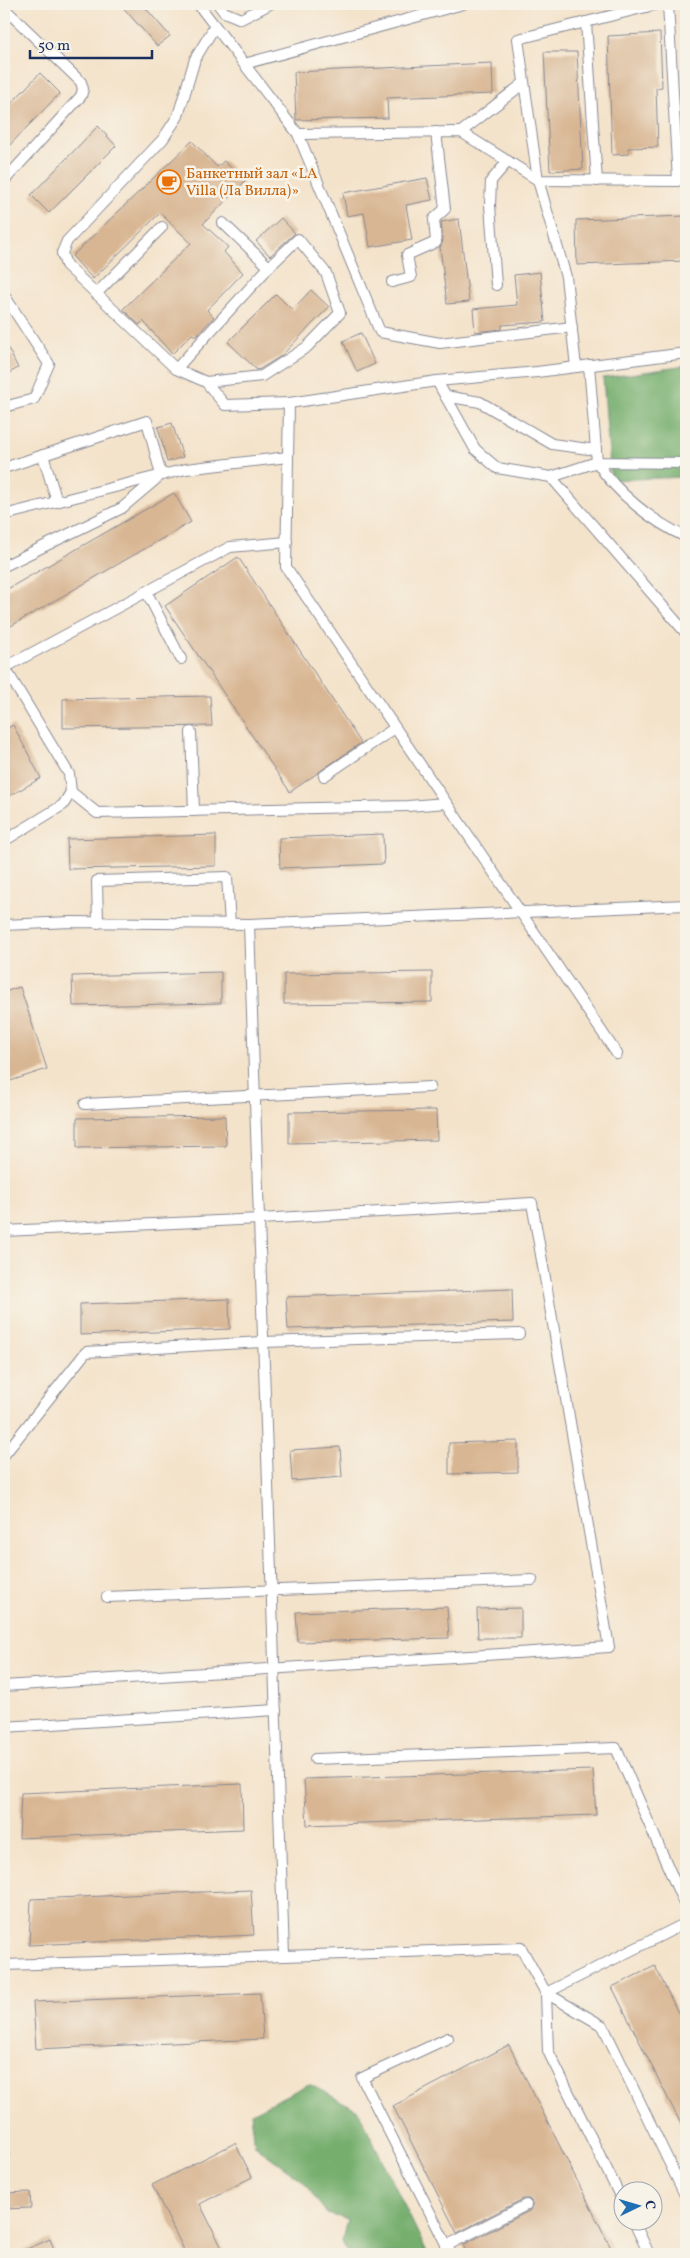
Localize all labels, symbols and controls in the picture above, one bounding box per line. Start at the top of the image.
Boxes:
scale bar [30,28,152,60]
text: 50 m [38,36,70,57]
place label: Банкетный зал «LA Villa (Ла Вилла)» [186,164,318,202]
cafe icon: Банкетный зал «LA Villa (Ла Вилла)» [156,169,182,195]
north arrow [612,2180,662,2230]
text: С [640,2200,659,2210]

